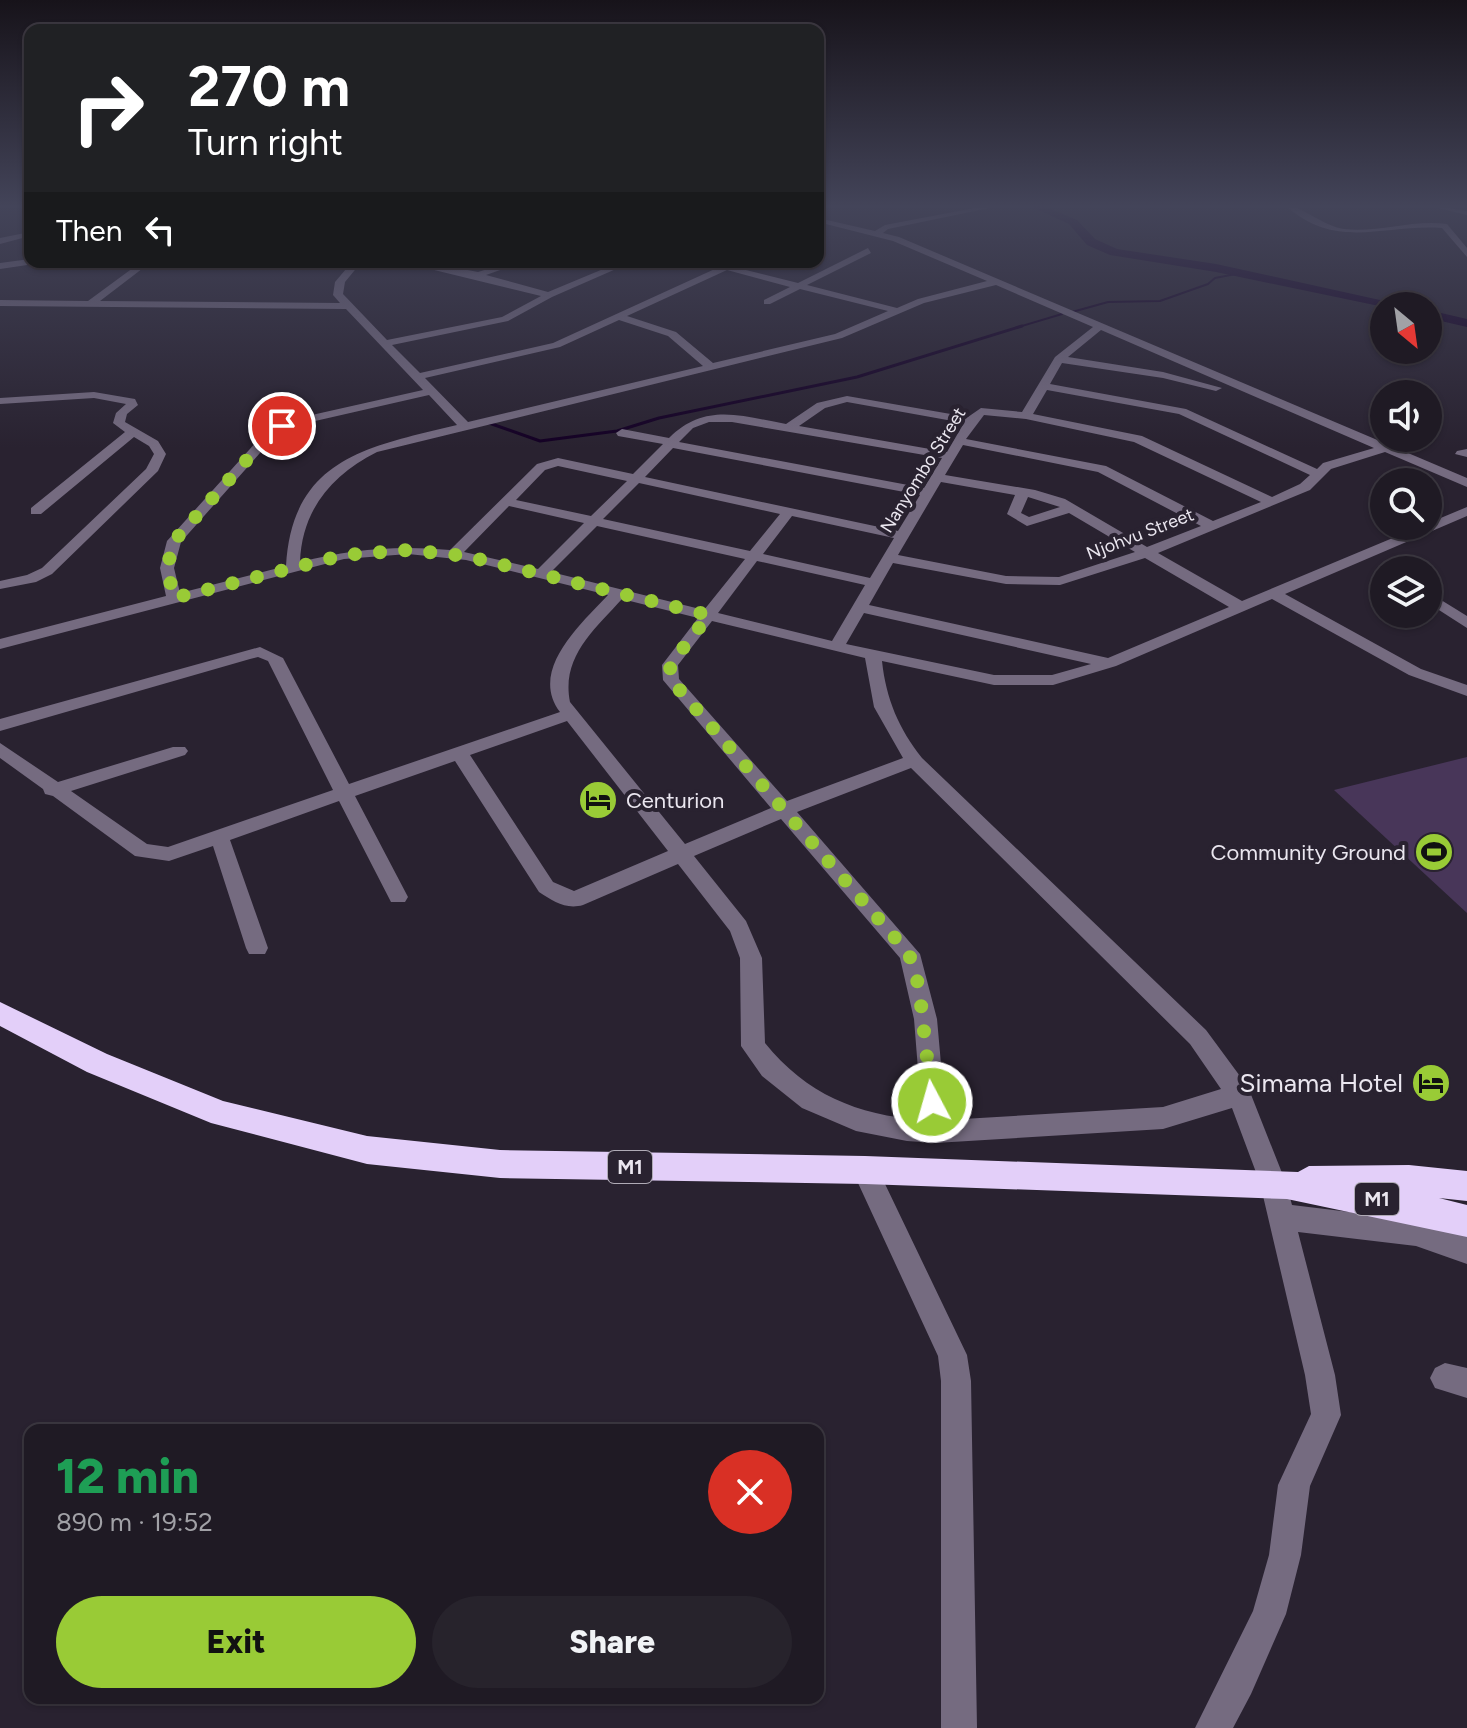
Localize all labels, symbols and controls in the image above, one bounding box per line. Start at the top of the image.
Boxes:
text: 270 m [188,53,350,120]
icon: right [56,56,160,160]
text: Turn right [188,121,343,164]
icon: left [138,208,182,252]
text: Then [56,212,122,249]
north arrow [1370,292,1442,364]
map controls [1370,292,1442,628]
button: sound [1370,380,1442,452]
pin [248,392,316,460]
street label: Nanyombo Street [876,403,971,537]
icon: arrive [260,404,304,448]
button: search [1370,468,1442,540]
street label: Njohvu Street [1083,503,1197,565]
button: layers [1370,556,1442,628]
hotel icon: Centurion [577,779,619,821]
place label: Centurion [626,787,724,814]
sports icon: Community Ground [1413,831,1455,873]
place label: Community Ground [1211,839,1406,866]
position arrow [890,1060,974,1144]
hotel icon: Simama Hotel [1410,1062,1452,1104]
place label: Simama Hotel [1240,1067,1403,1099]
road number: M1 [608,1151,652,1183]
road number: M1 [1355,1183,1399,1215]
text: 12 min [56,1447,199,1505]
button: close [708,1450,792,1534]
text: 890 m · 19:52 [56,1506,213,1538]
button: Exit [56,1596,416,1688]
button: Share [432,1596,792,1688]

